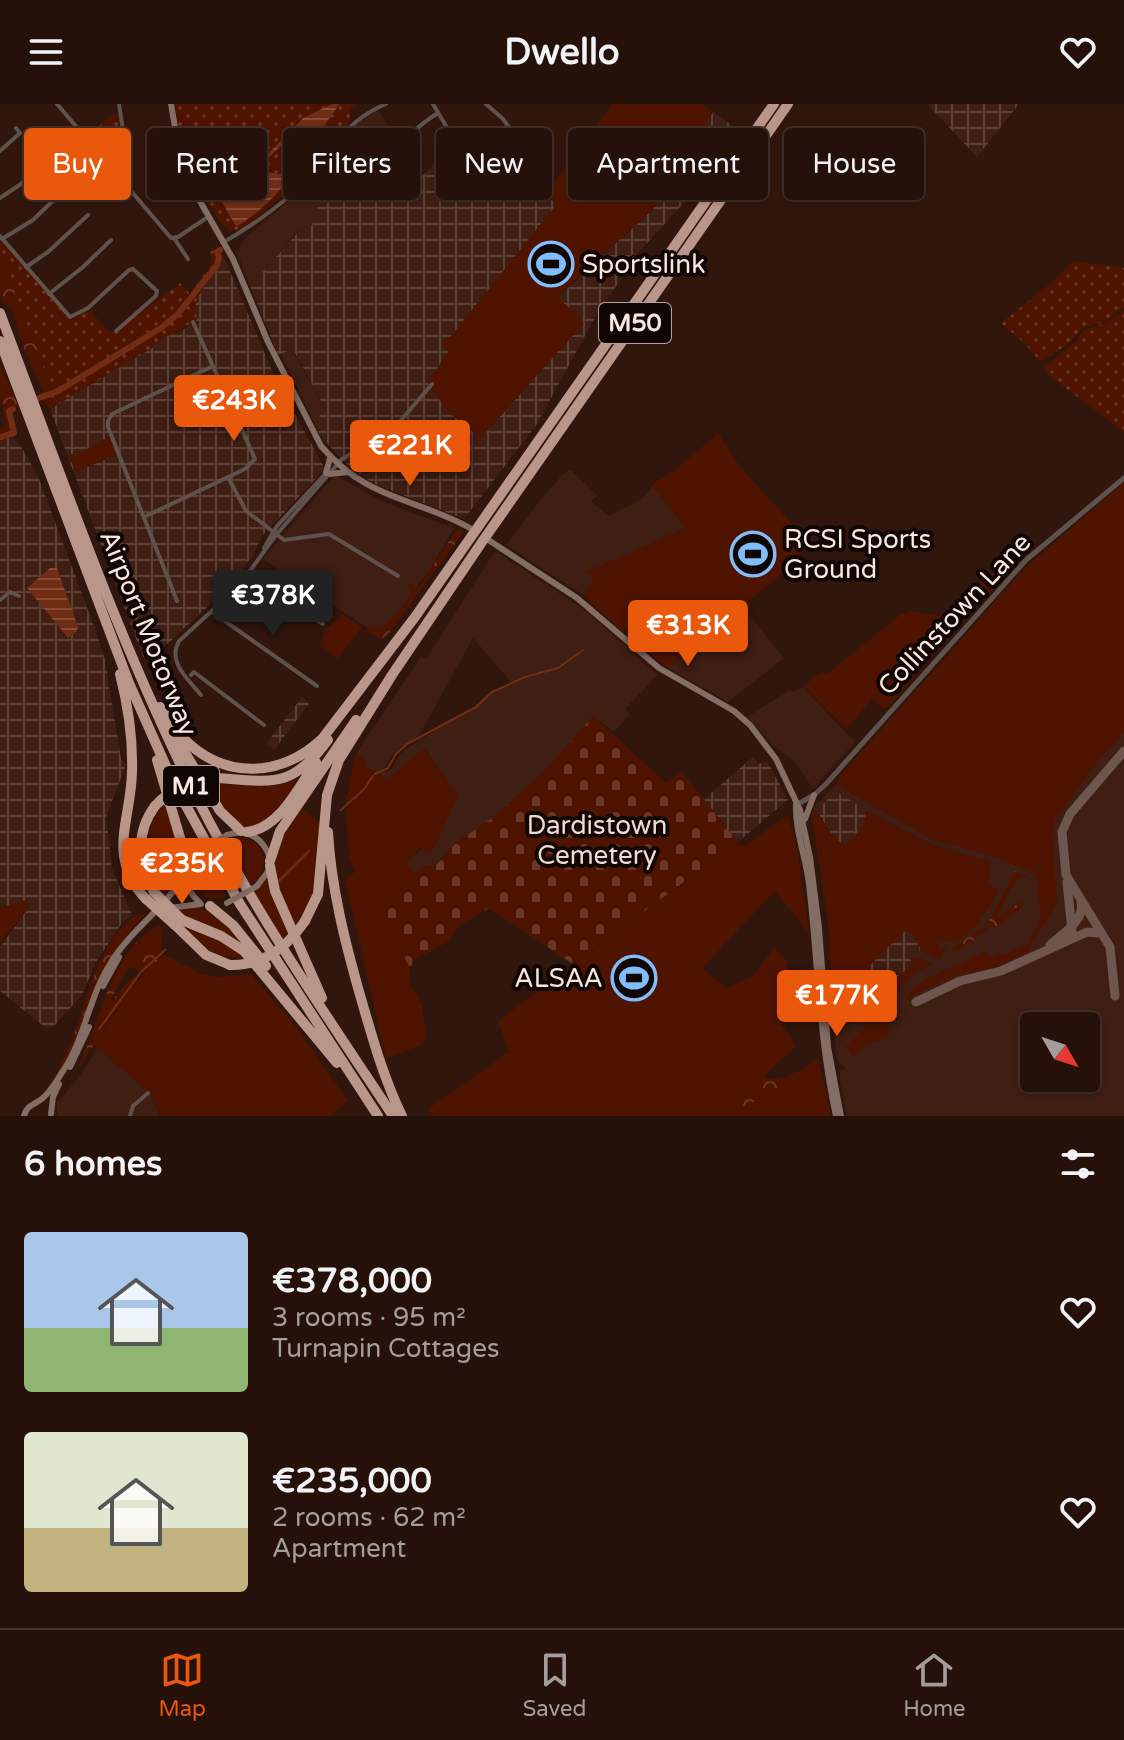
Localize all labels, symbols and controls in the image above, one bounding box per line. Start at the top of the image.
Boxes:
icon: menu [24,30,68,74]
icon: heart [1056,30,1100,74]
text: Dwello [504,31,620,74]
chip: Buy [24,128,131,200]
chip: Rent [147,128,267,200]
chip: Filters [283,128,420,200]
chip: New [436,128,552,200]
chip: Apartment [568,128,768,200]
chip: House [784,128,924,200]
sports icon: Sportslink [527,240,575,288]
place label: Sportslink [582,249,705,280]
road number: M50 [599,303,671,343]
pin: €243K [178,375,290,443]
text: €243K [192,385,276,416]
pin: €221K [354,420,466,488]
text: €221K [368,430,452,461]
place label: RCSI Sports Ground [784,524,931,585]
street label: Airport Motorway [93,526,204,741]
street label: Collinstown Lane [871,527,1037,702]
sports icon: RCSI Sports Ground [729,530,777,578]
pin: €378K [217,570,329,638]
text: €378K [231,580,315,611]
pin: €313K [632,600,744,668]
text: €313K [646,610,730,641]
road number: M1 [163,766,219,806]
park label: Dardistown Cemetery [527,810,667,871]
pin: €235K [126,838,238,906]
text: €235K [140,848,224,879]
sports icon: ALSAA [610,954,658,1002]
place label: ALSAA [514,963,603,994]
pin: €177K [781,970,893,1038]
text: €177K [795,980,879,1011]
north arrow [1020,1012,1100,1092]
map controls [1020,1012,1100,1092]
icon: filters [1056,1142,1100,1186]
text: 6 homes [24,1144,162,1185]
text: €378,000 [272,1261,432,1302]
icon: home [88,1264,184,1360]
icon: heart [1056,1290,1100,1334]
text: 3 rooms · 95 m² [272,1302,466,1333]
text: Turnapin Cottages [272,1333,499,1364]
text: €235,000 [272,1461,432,1502]
icon: home [88,1464,184,1560]
icon: heart [1056,1490,1100,1534]
text: 2 rooms · 62 m² [272,1502,466,1533]
text: Apartment [272,1533,406,1564]
tab: Map [158,1648,206,1722]
tab: Saved [523,1648,586,1722]
tab: Home [903,1648,966,1722]

